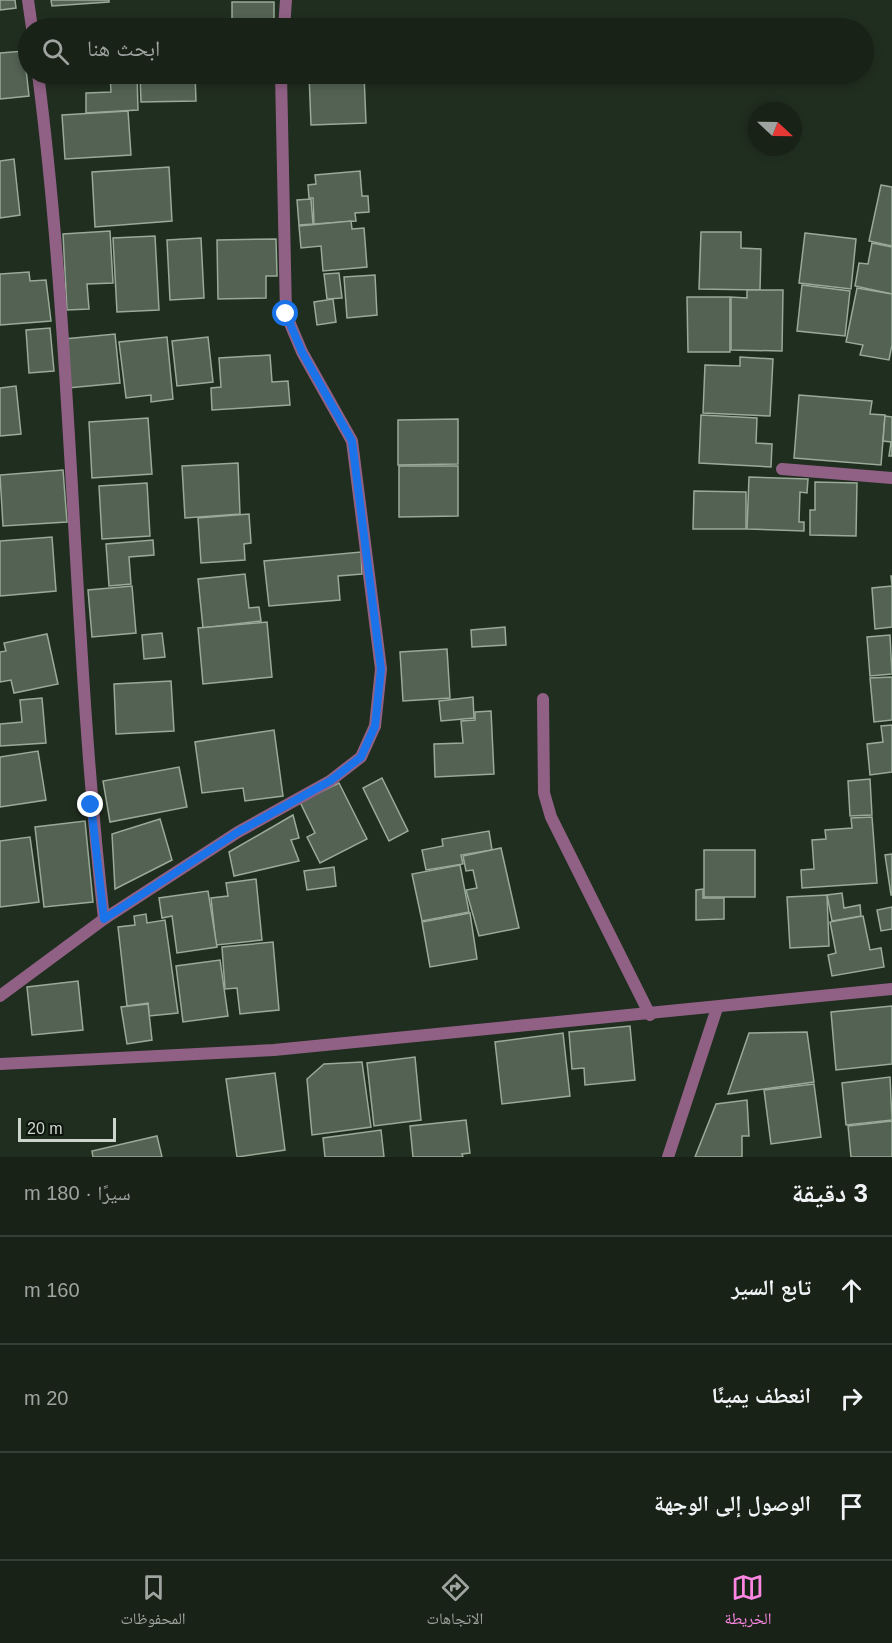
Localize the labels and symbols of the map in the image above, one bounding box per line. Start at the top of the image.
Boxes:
north arrow [748,102,802,156]
route start [272,300,298,326]
route end [77,791,103,817]
scale bar [18,1115,116,1142]

